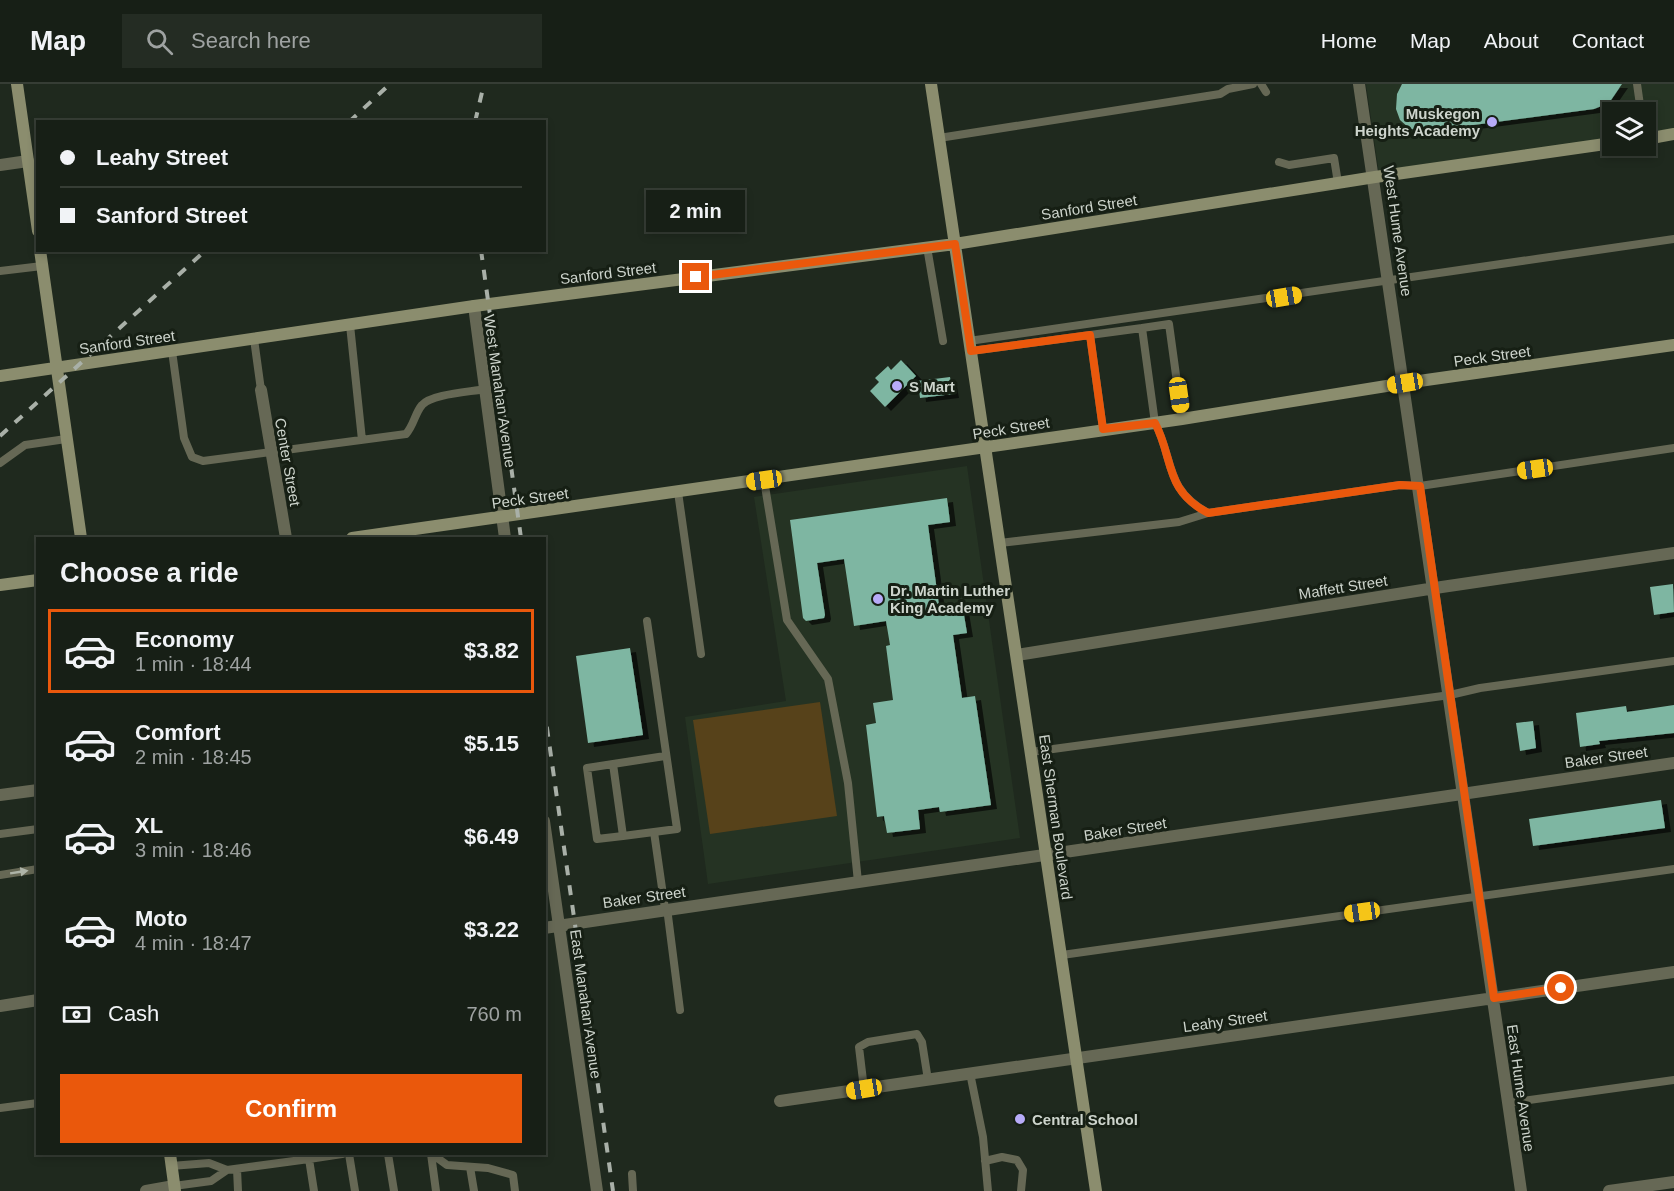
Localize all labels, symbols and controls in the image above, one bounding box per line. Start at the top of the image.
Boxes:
search box [122,14,542,68]
text: Map [30,25,86,56]
icon: search [143,25,176,58]
text: Search here [191,28,311,53]
text: Home [1321,29,1377,52]
text: Map [1410,29,1451,52]
text: About [1484,29,1539,52]
text: Contact [1572,29,1644,52]
map controls [1602,102,1656,156]
button: layers [1602,102,1656,156]
place label: Muskegon Heights Academy [1355,105,1481,139]
marker: Muskegon Heights Academy [1485,115,1499,129]
text: Leahy Street [96,145,228,170]
street label: West Hume Avenue [1380,164,1416,298]
callout: 2 min [646,190,746,232]
street label: Sanford Street [1040,191,1139,223]
text: 2 min [669,200,722,222]
text: Sanford Street [96,203,248,228]
street label: Sanford Street [559,259,658,287]
route end [682,263,709,290]
car [1265,285,1303,309]
street label: West Manahan Avenue [481,313,519,469]
street label: Sanford Street [78,327,177,357]
street label: Peck Street [1452,342,1532,370]
car [1386,371,1424,395]
car [1168,376,1190,414]
place label: S Mart [909,378,955,395]
marker: S Mart [890,379,904,393]
street label: Peck Street [971,413,1051,442]
street label: Center Street [272,417,304,508]
car [1516,458,1554,480]
car [745,469,783,491]
street label: Peck Street [490,484,570,512]
text: Choose a ride [60,558,239,588]
street label: Maffett Street [1297,571,1389,602]
place label: Dr. Martin Luther King Academy [890,582,1010,616]
marker: Dr. Martin Luther King Academy [871,592,885,606]
icon: car [63,624,117,678]
text: Economy [135,627,234,652]
text: $3.82 [464,638,519,663]
text: 1 min · 18:44 [135,653,252,675]
icon: car [63,717,117,771]
text: Comfort [135,720,221,745]
text: $5.15 [464,731,519,756]
street label: East Sherman Boulevard [1036,733,1076,901]
street label: Baker Street [1564,743,1649,771]
text: 2 min · 18:45 [135,746,252,768]
icon: car [63,810,117,864]
text: XL [135,813,163,838]
street label: Baker Street [1082,814,1168,844]
text: $6.49 [464,824,519,849]
text: 3 min · 18:46 [135,839,252,861]
one-way arrow [9,868,28,877]
street label: Baker Street [602,883,687,911]
car [1343,901,1381,923]
icon: car [63,903,117,957]
text: Moto [135,906,188,931]
text: $3.22 [464,917,519,942]
street label: East Manahan Avenue [567,928,605,1080]
text: 4 min · 18:47 [135,932,252,954]
route start [1547,974,1574,1001]
icon: cash [60,998,93,1031]
text: Cash [108,1001,159,1026]
text: 760 m [466,1003,522,1025]
street label: Leahy Street [1182,1007,1269,1035]
street label: East Hume Avenue [1504,1023,1538,1153]
button: Confirm [60,1074,522,1143]
car [845,1077,883,1101]
place label: Central School [1032,1111,1138,1128]
marker: Central School [1013,1112,1027,1126]

